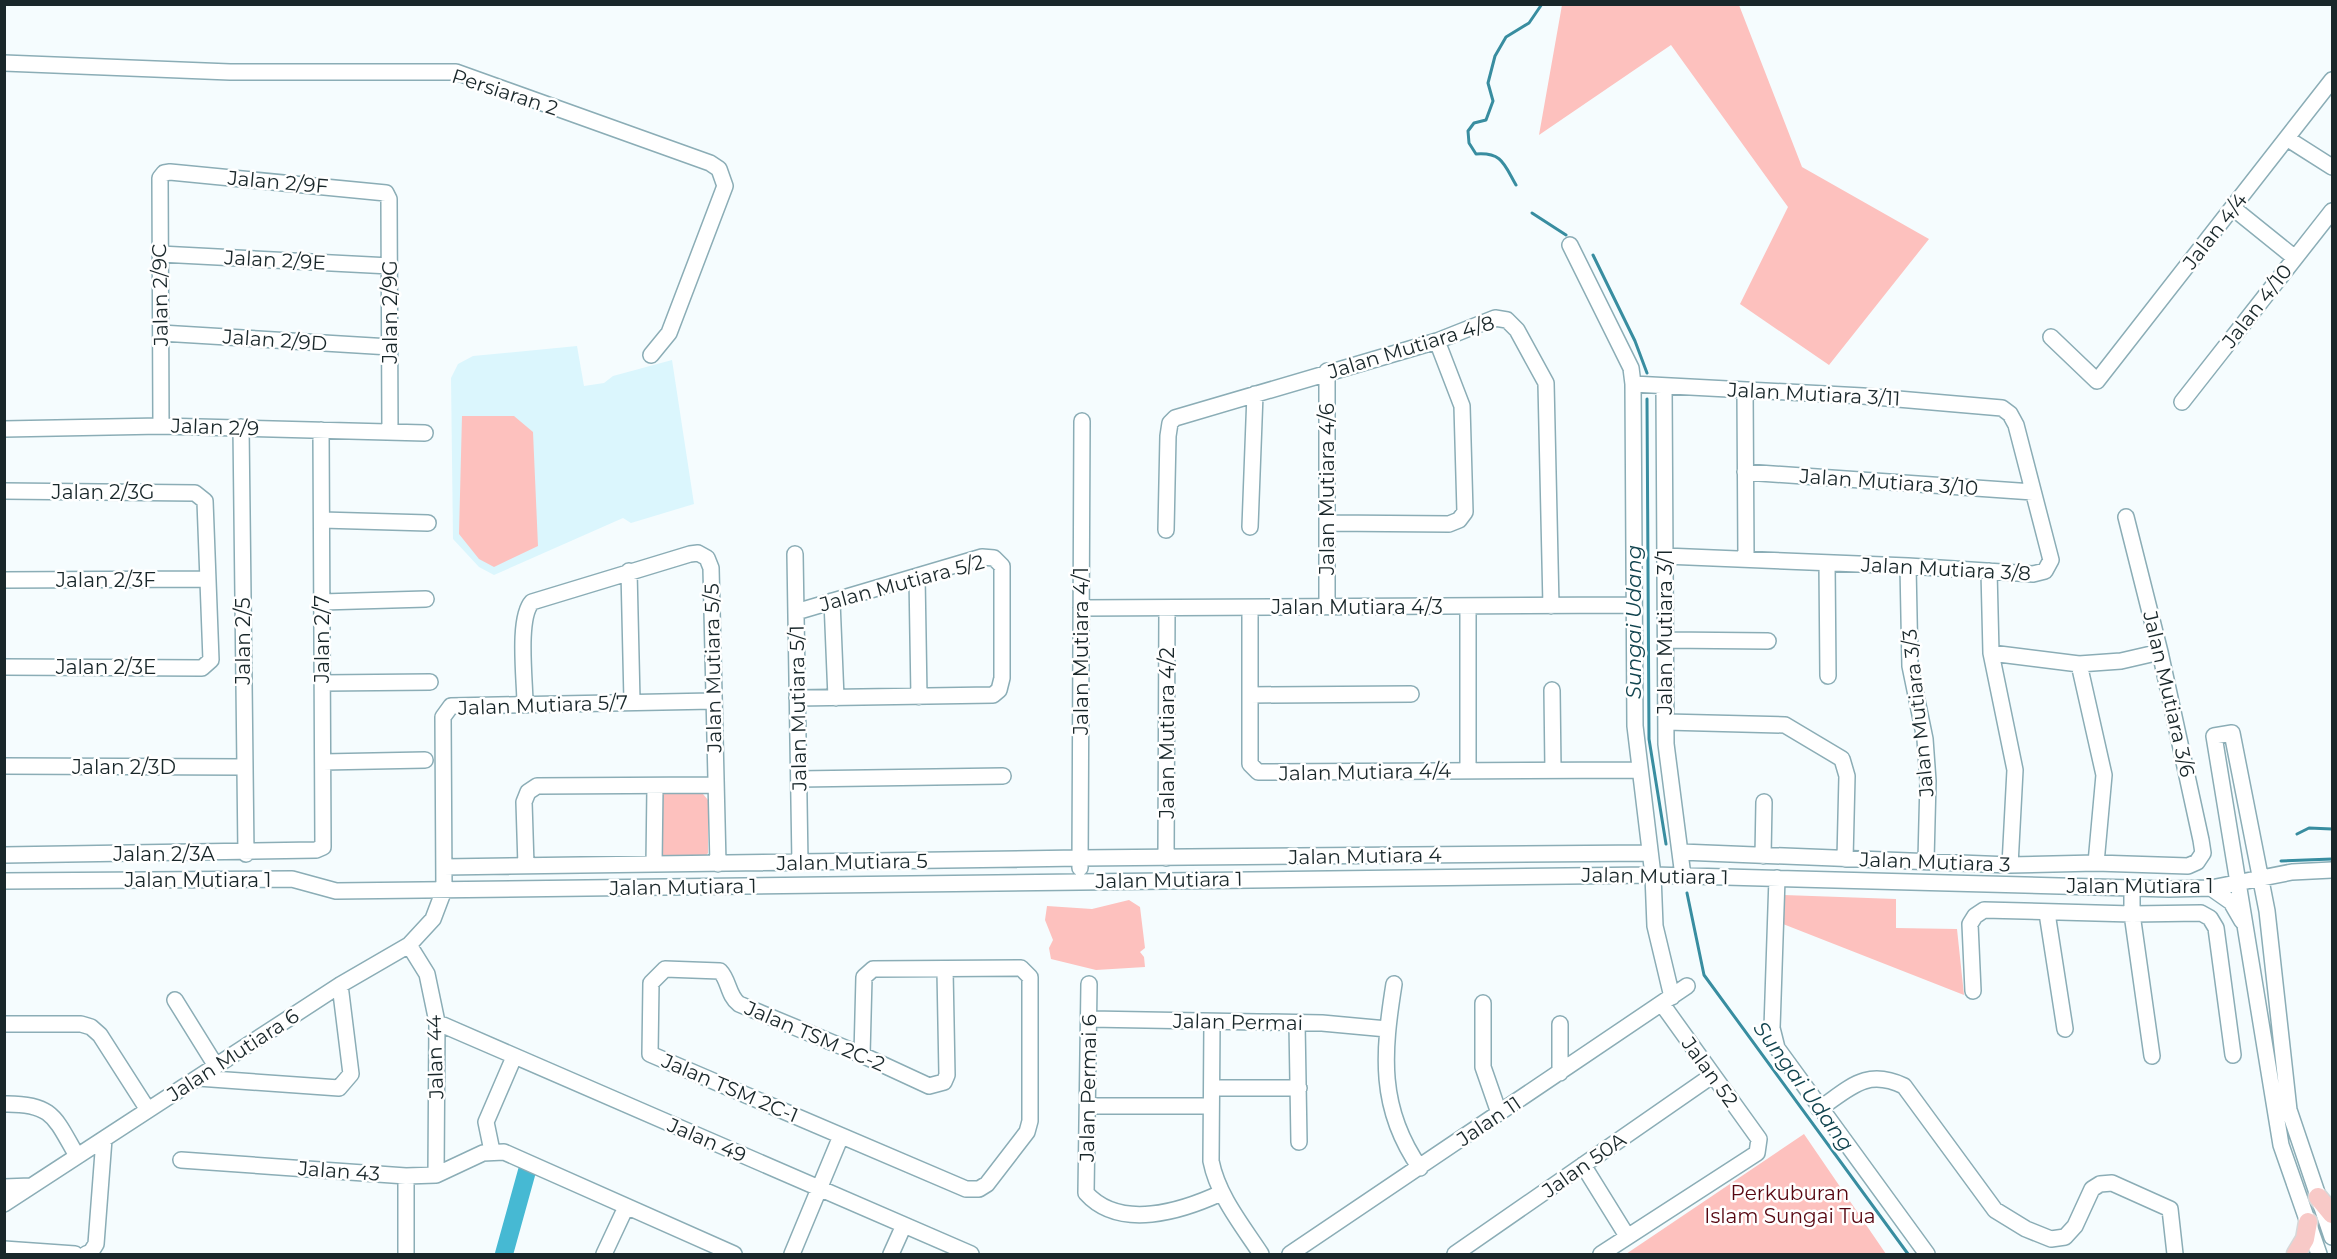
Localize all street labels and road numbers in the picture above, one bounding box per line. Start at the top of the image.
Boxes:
street label: Persiaran 2 [449,64,561,120]
street label: Jalan 2/9F [226,166,329,198]
street label: Jalan 4/4 [2177,188,2252,275]
street label: Jalan 2/9C [147,244,173,347]
street label: Jalan 2/9E [223,245,326,275]
street label: Jalan 4/10 [2216,259,2297,353]
street label: Jalan 2/9G [378,260,402,365]
street label: Jalan Mutiara 4/8 [1324,310,1497,384]
street label: Jalan 2/9D [221,324,328,356]
street label: Jalan Mutiara 3/11 [1726,377,1901,411]
street label: Jalan Mutiara 4/6 [1315,403,1339,576]
street label: Jalan 2/9 [170,413,259,441]
street label: Jalan Mutiara 3/10 [1798,464,1979,500]
street label: Jalan 2/3G [51,480,154,504]
street label: Jalan Mutiara 3/1 [1653,549,1677,716]
street label: Jalan Mutiara 5/2 [816,550,987,617]
street label: Jalan Mutiara 3/8 [1859,553,2032,585]
street label: Jalan Mutiara 4/1 [1069,567,1093,736]
street label: Jalan 2/3F [55,568,156,592]
street label: Jalan Mutiara 5/5 [700,583,726,754]
street label: Jalan 2/7 [310,595,334,684]
street label: Jalan Mutiara 4/3 [1270,595,1443,619]
street label: Jalan 2/5 [231,597,255,686]
street label: Jalan Mutiara 3/6 [2138,608,2200,779]
street label: Jalan Mutiara 5/1 [785,625,811,792]
street label: Jalan Mutiara 3/3 [1897,628,1939,799]
street label: Jalan Mutiara 4/2 [1155,647,1179,820]
street label: Jalan 2/3E [55,655,156,679]
street label: Jalan Mutiara 5/7 [457,690,628,720]
street label: Jalan 2/3D [71,755,176,779]
street label: Jalan Mutiara 4/4 [1278,758,1451,786]
street label: Jalan 2/3A [112,842,215,866]
street label: Jalan Mutiara 4 [1287,843,1442,869]
street label: Jalan Mutiara 3 [1858,847,2011,877]
street label: Jalan Mutiara 5 [775,849,928,875]
street label: Jalan Mutiara 1 [1580,863,1729,889]
street label: Jalan Mutiara 1 [1094,867,1243,893]
street label: Jalan Mutiara 1 [123,868,272,892]
street label: Jalan Mutiara 1 [608,874,757,900]
street label: Jalan Mutiara 1 [2065,874,2214,898]
street label: Jalan TSM 2C-2 [740,995,889,1076]
street label: Jalan Mutiara 6 [162,1004,303,1107]
street label: Jalan Permai [1172,1009,1303,1035]
street label: Jalan Permai 6 [1075,1014,1101,1163]
street label: Jalan 44 [422,1015,448,1100]
street label: Jalan 52 [1676,1032,1743,1112]
street label: Jalan TSM 2C-1 [657,1048,802,1128]
street label: Jalan 11 [1452,1091,1526,1152]
street label: Jalan 49 [663,1112,750,1167]
street label: Jalan 50A [1537,1127,1631,1203]
street label: Jalan 43 [296,1156,381,1186]

